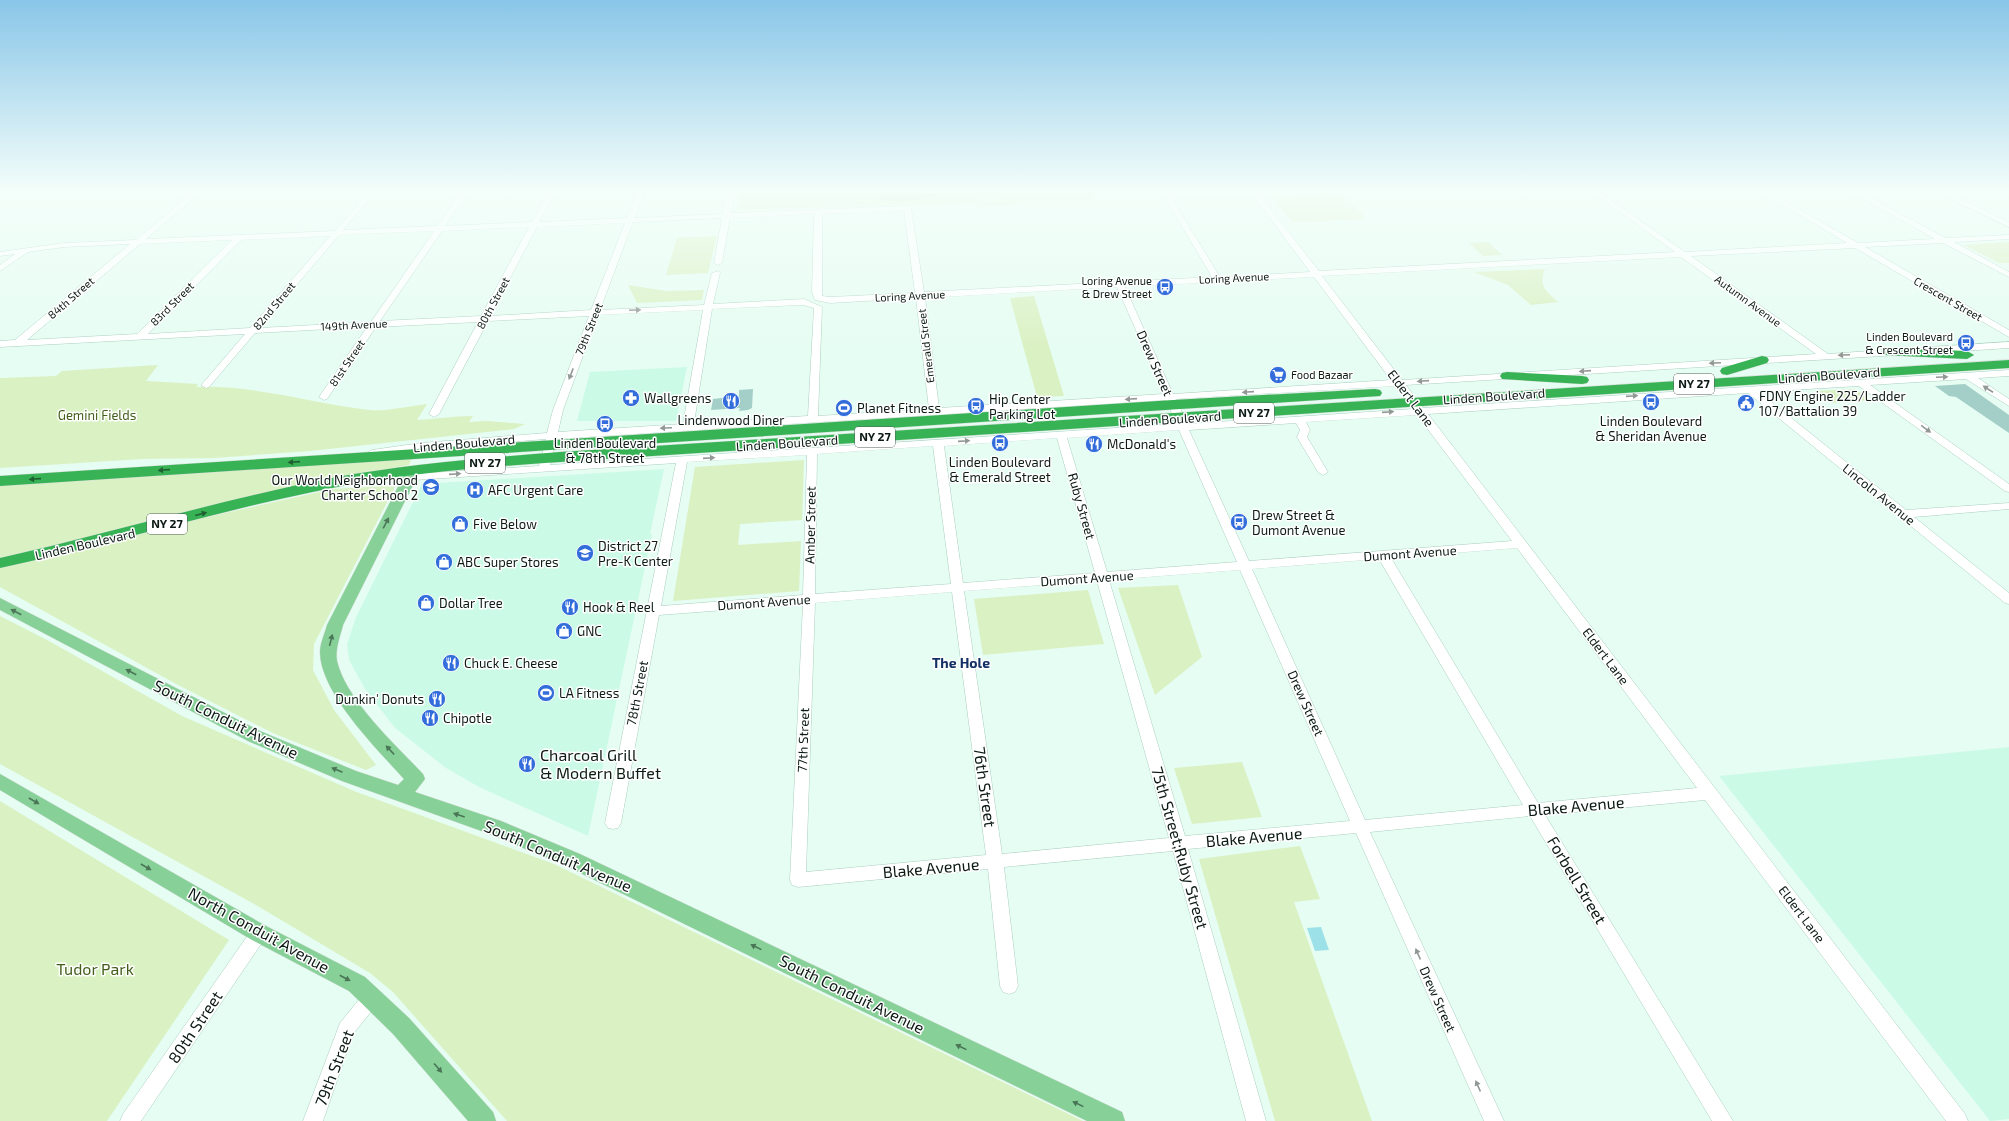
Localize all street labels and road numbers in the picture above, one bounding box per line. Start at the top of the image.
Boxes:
street label: Loring Avenue [1198,269,1270,286]
street label: Autumn Avenue [1713,272,1784,329]
street label: 84th Street [45,274,96,321]
street label: Crescent Street [1912,274,1985,323]
street label: 80th Street [473,275,512,331]
street label: 83rd Street [147,279,196,328]
street label: 82nd Street [250,279,297,332]
street label: Loring Avenue [874,287,946,304]
street label: 79th Street [572,301,605,357]
street label: Emerald Street [914,308,937,384]
street label: 149th Avenue [320,316,388,333]
street label: Drew Street [1133,328,1177,398]
street label: 81st Street [326,337,367,389]
street label: Linden Boulevard [1777,363,1881,387]
street label: Eldert Lane [1384,366,1438,430]
road number: NY 27 [1674,374,1714,394]
street label: Linden Boulevard [1442,384,1546,408]
road number: NY 27 [1234,403,1274,423]
street label: Linden Boulevard [1118,407,1222,431]
road number: NY 27 [855,427,895,447]
street label: Linden Boulevard [412,431,516,455]
street label: Linden Boulevard [735,431,839,455]
road number: NY 27 [465,453,505,473]
street label: Lincoln Avenue [1840,460,1918,528]
street label: Ruby Street [1065,471,1099,541]
street label: Amber Street [801,486,819,564]
road number: NY 27 [147,514,187,534]
street label: Linden Boulevard [33,525,137,563]
street label: Dumont Avenue [1363,542,1457,564]
street label: Dumont Avenue [1040,567,1134,589]
street label: Dumont Avenue [717,591,811,613]
street label: Eldert Lane [1579,624,1633,688]
street label: 78th Street [623,659,651,727]
street label: Drew Street [1284,668,1328,738]
street label: South Conduit Avenue [151,675,302,762]
street label: 77th Street [794,707,812,773]
street label: 76th Street [970,746,1001,828]
street label: 75th Street;Ruby Street [1148,764,1213,931]
street label: Blake Avenue [1527,792,1625,819]
street label: South Conduit Avenue [481,816,635,895]
street label: Blake Avenue [1205,823,1303,850]
street label: Forbell Street [1544,833,1611,927]
street label: Blake Avenue [882,854,980,881]
street label: Eldert Lane [1775,882,1829,946]
street label: North Conduit Avenue [185,883,333,976]
street label: South Conduit Avenue [777,950,928,1037]
street label: Drew Street [1416,964,1460,1034]
street label: 80th Street [164,987,226,1066]
street label: 79th Street [310,1027,357,1109]

